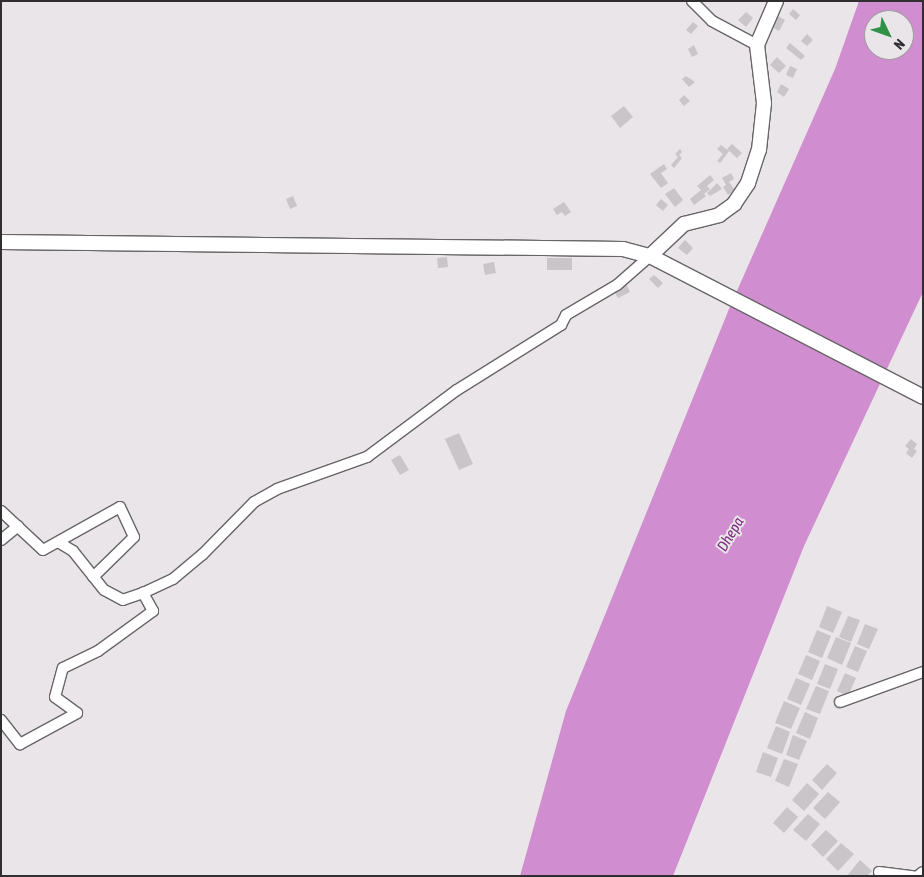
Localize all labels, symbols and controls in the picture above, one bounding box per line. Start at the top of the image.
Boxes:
north arrow [864,10,914,60]
text: N [891,36,908,53]
water label: Dhepa [713,514,747,554]

